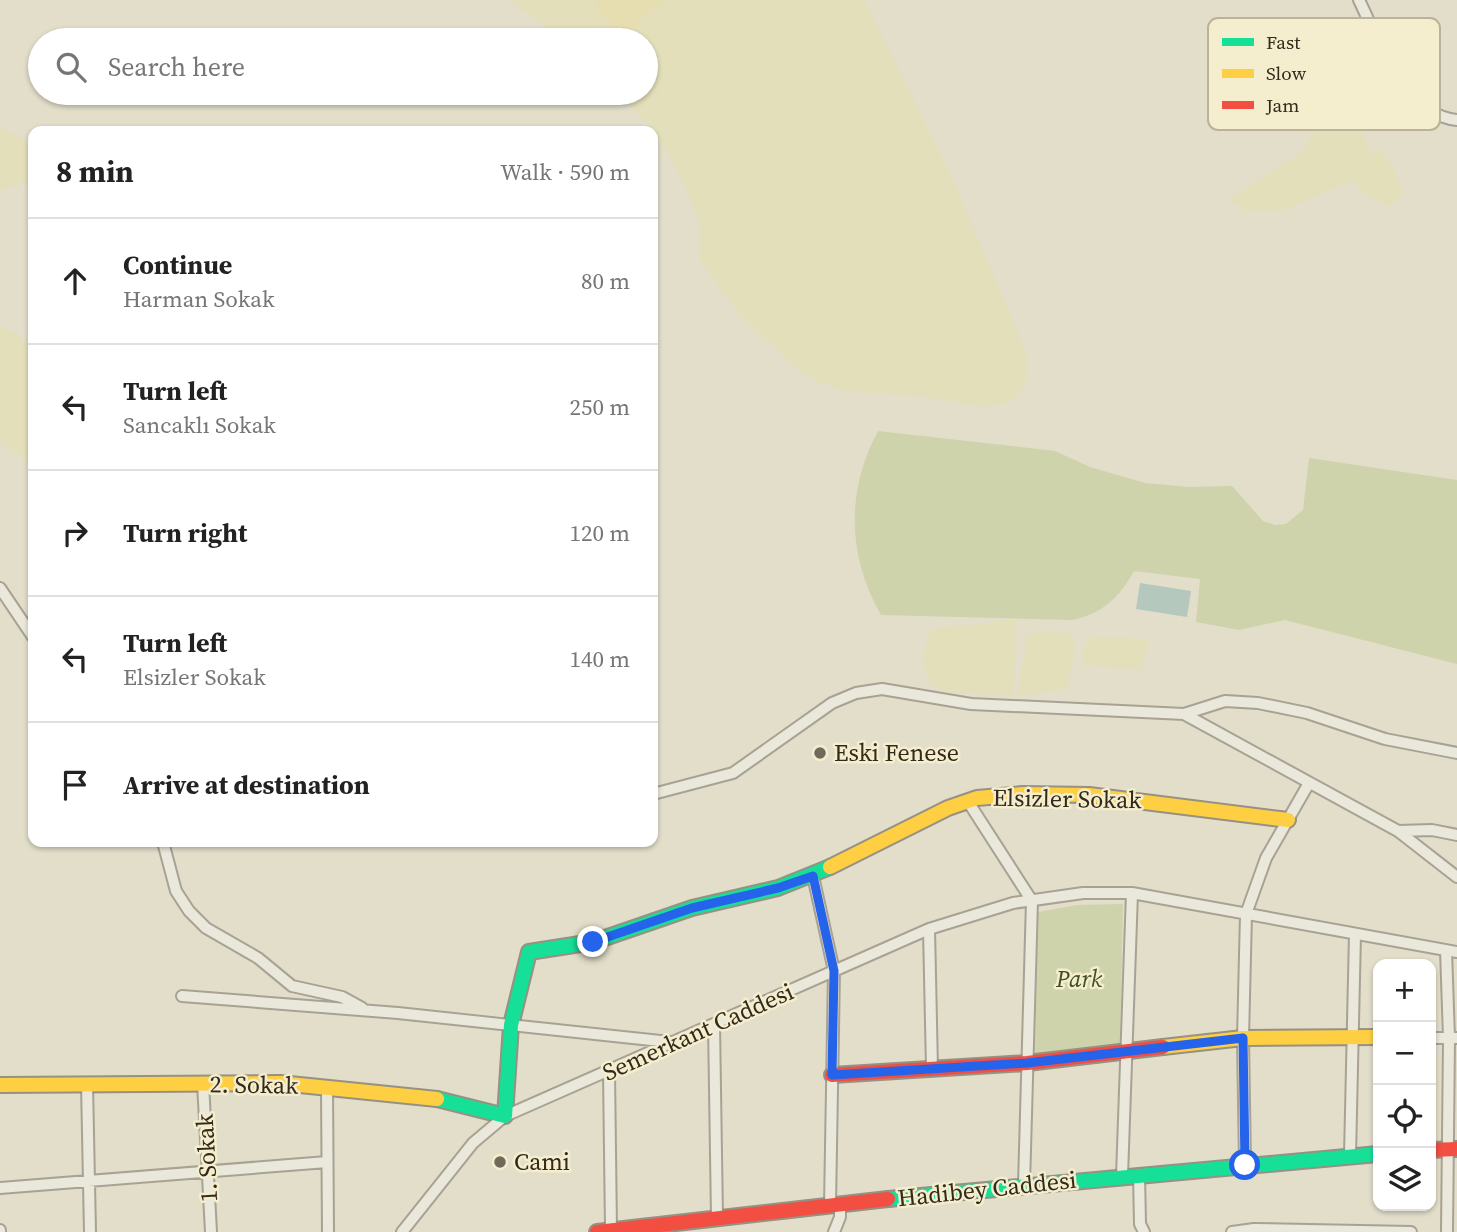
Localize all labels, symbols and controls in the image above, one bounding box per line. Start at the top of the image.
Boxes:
legend [1208,18,1440,130]
search box [28,28,658,105]
text: Fast [1266,29,1301,55]
icon: search [52,48,90,86]
text: Search here [108,49,245,85]
text: Slow [1266,60,1307,86]
text: Jam [1265,92,1299,118]
text: 8 min [56,151,134,192]
text: Walk · 590 m [500,156,630,188]
text: Continue [123,247,232,283]
icon: ahead [56,262,94,300]
text: 80 m [581,265,630,297]
text: Harman Sokak [123,283,275,315]
text: Turn left [123,373,227,409]
icon: left [56,388,94,426]
text: 250 m [569,391,630,423]
text: Sancaklı Sokak [123,409,276,441]
icon: right [56,514,94,552]
text: Turn right [123,515,247,551]
text: 120 m [569,517,630,549]
text: Turn left [123,625,227,661]
icon: left [56,640,94,678]
text: 140 m [569,643,630,675]
text: Elsizler Sokak [123,661,266,693]
place label: Eski Fenese [834,736,959,769]
marker: Eski Fenese [812,745,828,761]
icon: arrive [56,766,94,804]
text: Arrive at destination [123,767,370,803]
street label: Elsizler Sokak [992,781,1143,816]
route end [577,926,608,957]
map controls [1373,959,1436,1211]
button: + [1373,959,1436,1022]
park label: Park [1055,962,1103,995]
street label: Semerkant Caddesi [597,975,798,1088]
button: − [1373,1022,1436,1085]
street label: 2. Sokak [209,1067,299,1102]
button: locate [1373,1085,1436,1148]
street label: 1. Sokak [188,1112,225,1203]
place label: Cami [514,1145,570,1178]
button: layers [1373,1148,1436,1211]
route start [1229,1149,1260,1180]
marker: Cami [492,1154,508,1170]
street label: Hadibey Caddesi [896,1163,1078,1214]

